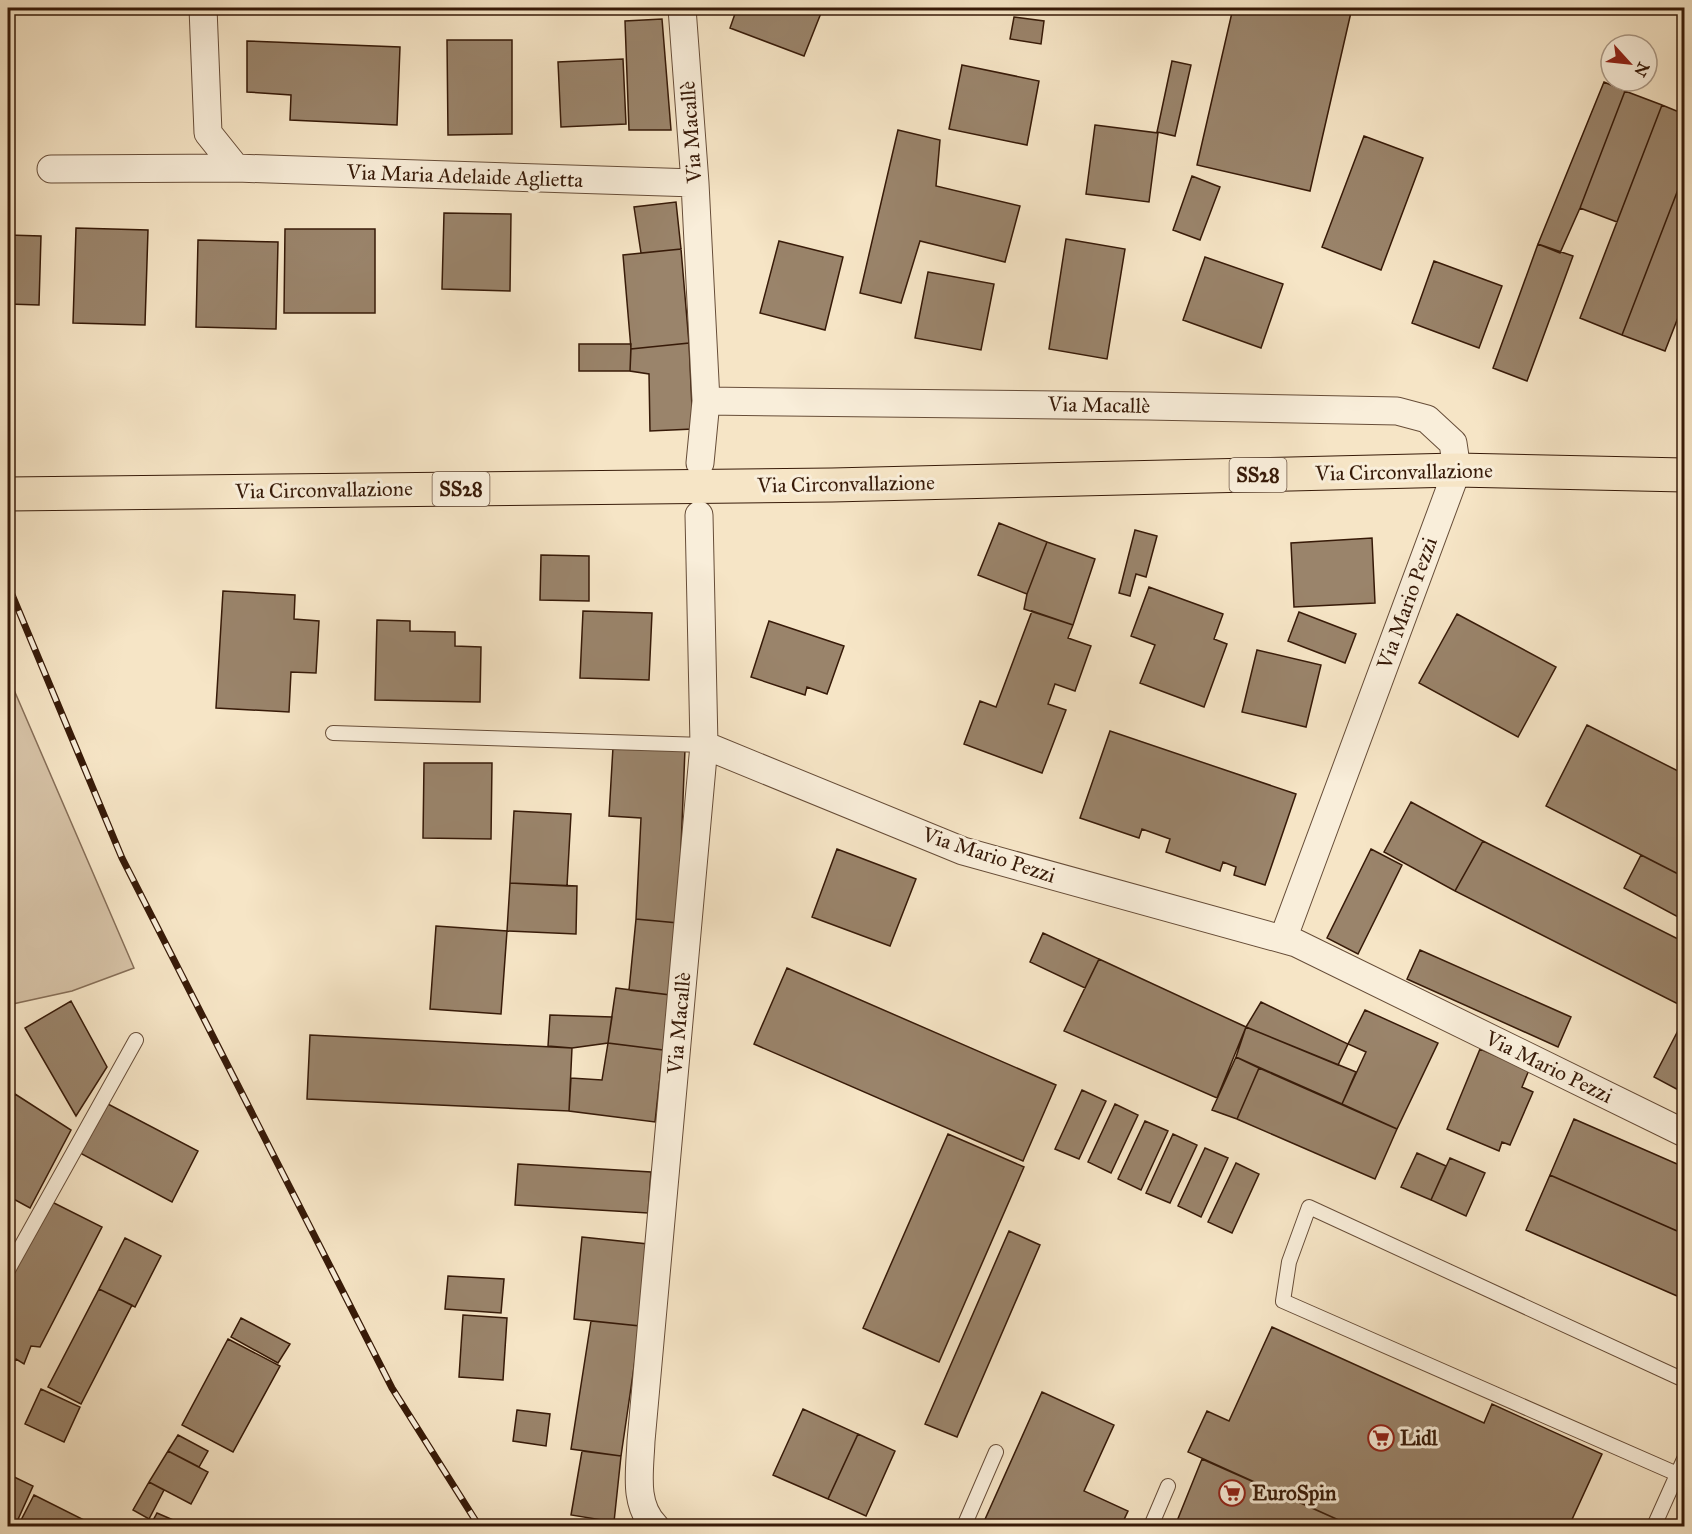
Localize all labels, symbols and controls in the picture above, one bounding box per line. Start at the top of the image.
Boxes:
north arrow [1599,33,1659,93]
text: N [1630,59,1653,80]
street label: Via Macallè [674,80,708,185]
street label: Via Maria Adelaide Aglietta [345,159,584,193]
street label: Via Macallè [1047,391,1150,419]
street label: Via Circonvallazione [1314,457,1493,487]
road number: SS28 [1230,458,1286,492]
street label: Via Circonvallazione [756,469,935,499]
road number: SS28 [432,472,490,506]
street label: Via Circonvallazione [234,475,413,505]
street label: Via Mario Pezzi [1371,533,1443,673]
street label: Via Mario Pezzi [918,821,1059,889]
street label: Via Macallè [662,971,696,1076]
street label: Via Mario Pezzi [1480,1025,1617,1109]
supermarket icon: Lidl [1366,1423,1396,1453]
place label: Lidl [1400,1425,1439,1451]
supermarket icon: EuroSpin [1217,1478,1247,1508]
place label: EuroSpin [1252,1480,1337,1506]

